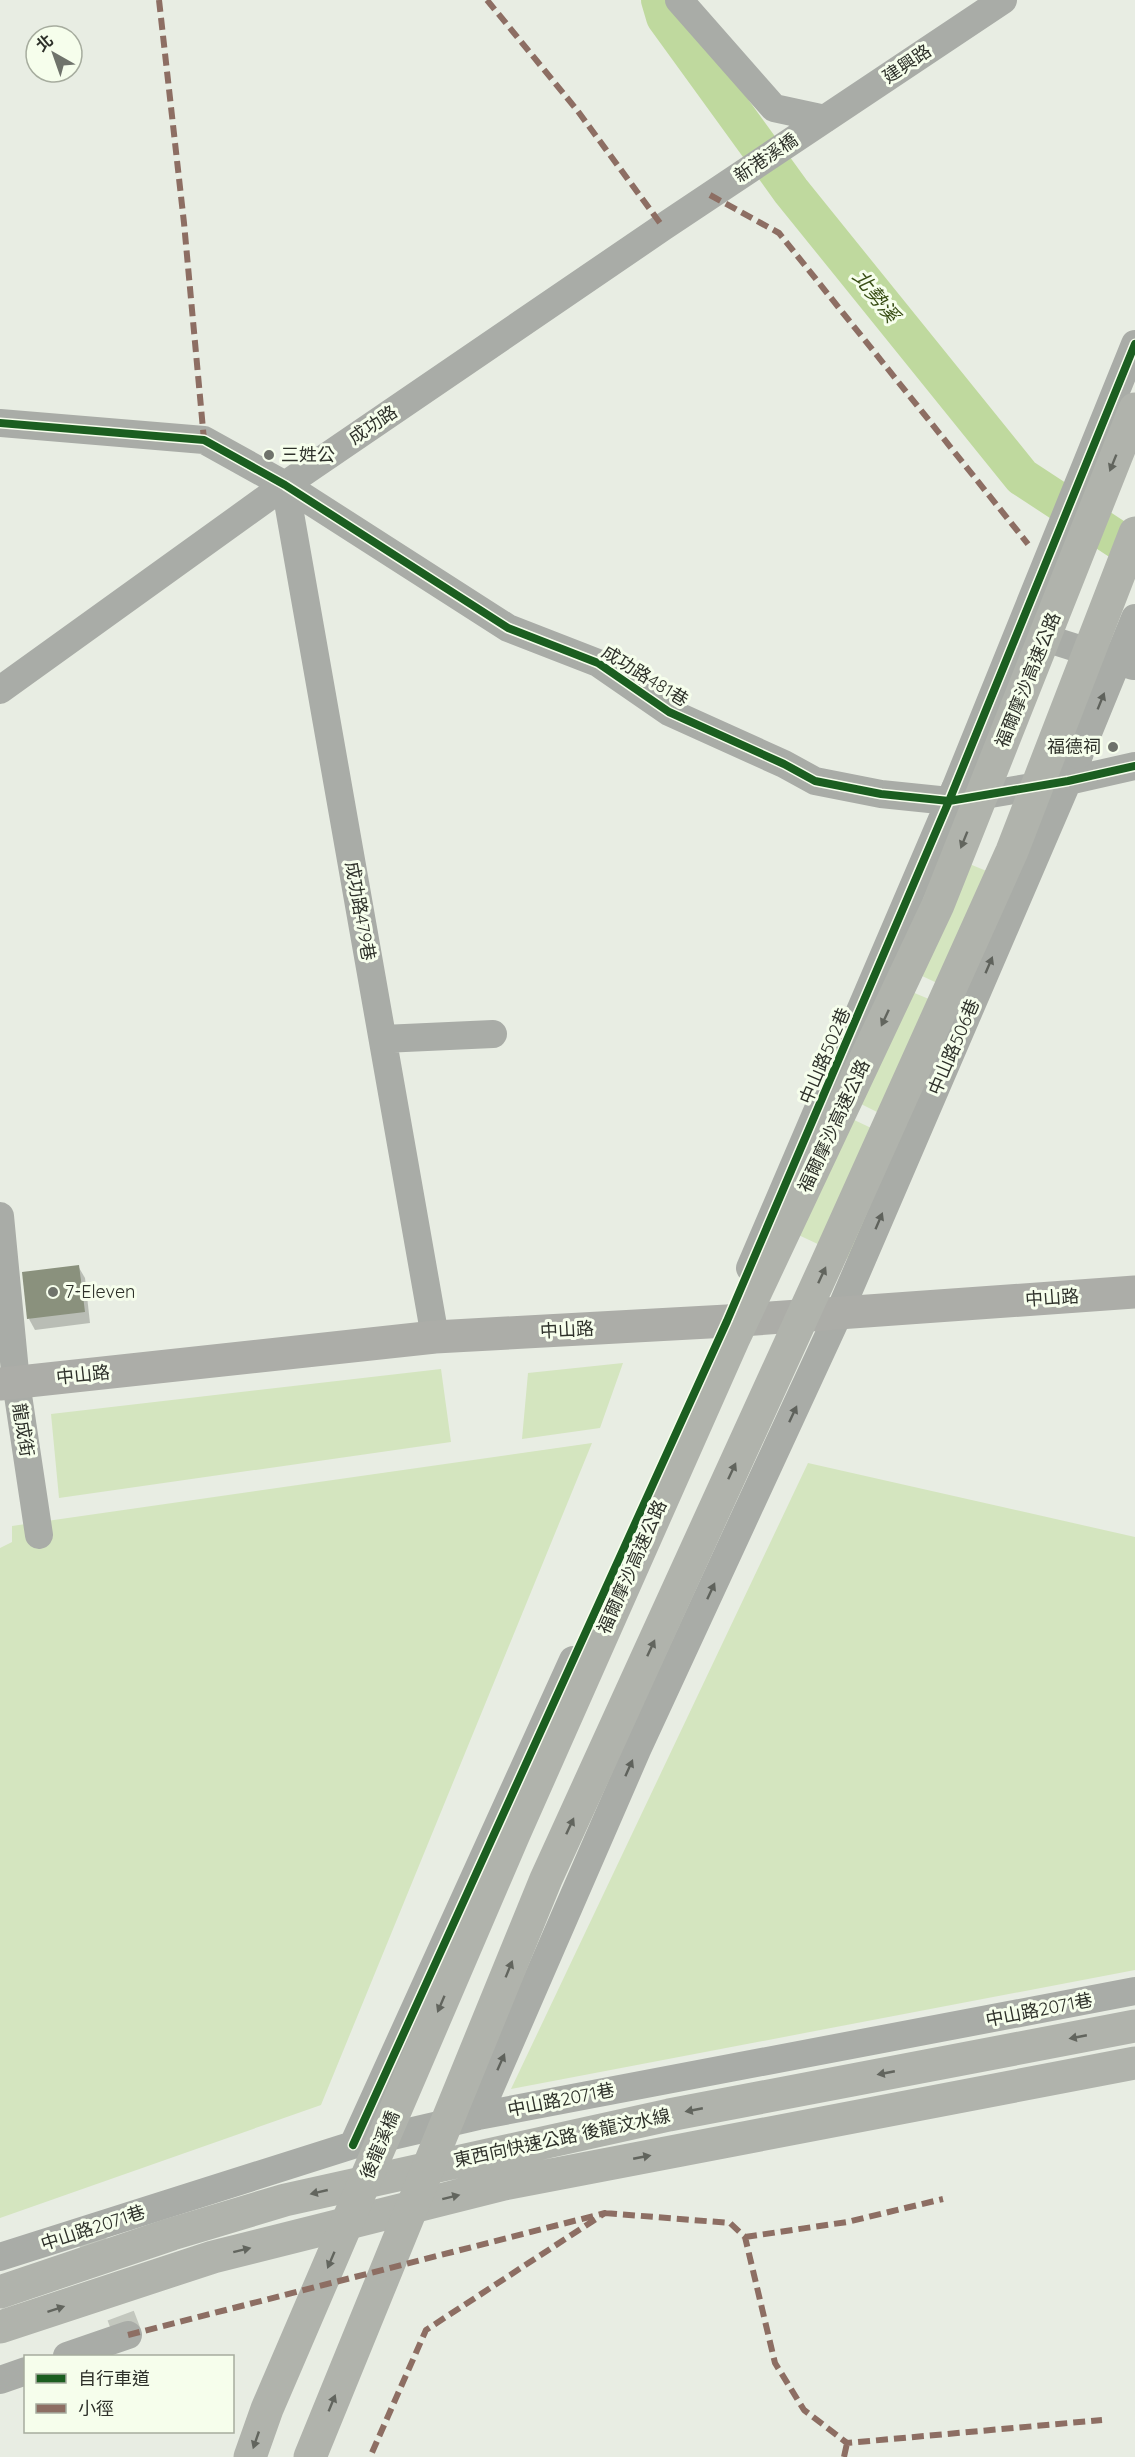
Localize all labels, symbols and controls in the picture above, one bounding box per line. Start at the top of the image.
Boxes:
north arrow [24,24,84,84]
text: 北 [32,30,57,55]
street label: 建興路 [878,39,936,88]
street label: 新港溪橋 [729,128,802,187]
water label: 北勢溪 [848,265,907,329]
street label: 成功路 [344,400,402,449]
place label: 三姓公 [281,443,335,466]
marker: 三姓公 [262,448,276,462]
one-way arrow [1108,454,1118,472]
street label: 福爾摩沙高速公路 [990,609,1065,751]
street label: 成功路481巷 [598,640,693,711]
one-way arrow [1097,692,1106,710]
place label: 福德祠 [1047,735,1101,758]
marker: 福德祠 [1106,740,1120,754]
one-way arrow [959,831,969,849]
street label: 成功路479巷 [340,860,381,962]
one-way arrow [984,955,994,973]
street label: 中山路506巷 [923,995,984,1098]
street label: 中山路502巷 [794,1004,855,1107]
one-way arrow [881,1009,890,1026]
street label: 福爾摩沙高速公路 [793,1056,874,1196]
one-way arrow [875,1212,884,1230]
one-way arrow [817,1265,827,1283]
place label: 7-Eleven [65,1280,136,1303]
street label: 中山路 [1024,1284,1080,1311]
marker: 7-Eleven [46,1285,60,1299]
street label: 中山路 [539,1317,595,1342]
street label: 中山路 [55,1360,111,1389]
street label: 龍成街 [8,1401,39,1458]
one-way arrow [788,1406,797,1423]
one-way arrow [728,1463,737,1480]
street label: 福爾摩沙高速公路 [592,1496,671,1637]
one-way arrow [706,1582,715,1599]
one-way arrow [647,1640,656,1657]
one-way arrow [625,1759,634,1777]
one-way arrow [565,1816,575,1834]
one-way arrow [504,1960,514,1978]
street label: 中山路2071巷 [983,1988,1094,2031]
one-way arrow [436,1995,446,2013]
one-way arrow [1068,2033,1087,2042]
one-way arrow [496,2053,506,2071]
one-way arrow [876,2069,895,2078]
street label: 中山路2071巷 [505,2078,616,2121]
street label: 東西向快速公路 後龍汶水線 [451,2103,672,2172]
one-way arrow [685,2106,704,2115]
street label: 後龍溪橋 [355,2107,404,2182]
one-way arrow [633,2153,652,2162]
one-way arrow [310,2188,329,2197]
one-way arrow [442,2192,460,2202]
street label: 中山路2071巷 [38,2200,148,2255]
one-way arrow [232,2245,251,2255]
one-way arrow [326,2251,335,2268]
one-way arrow [47,2303,65,2313]
legend [24,2355,234,2433]
text: 自行車道 [78,2367,150,2390]
one-way arrow [328,2394,337,2412]
text: 小徑 [78,2397,114,2420]
one-way arrow [251,2431,260,2449]

